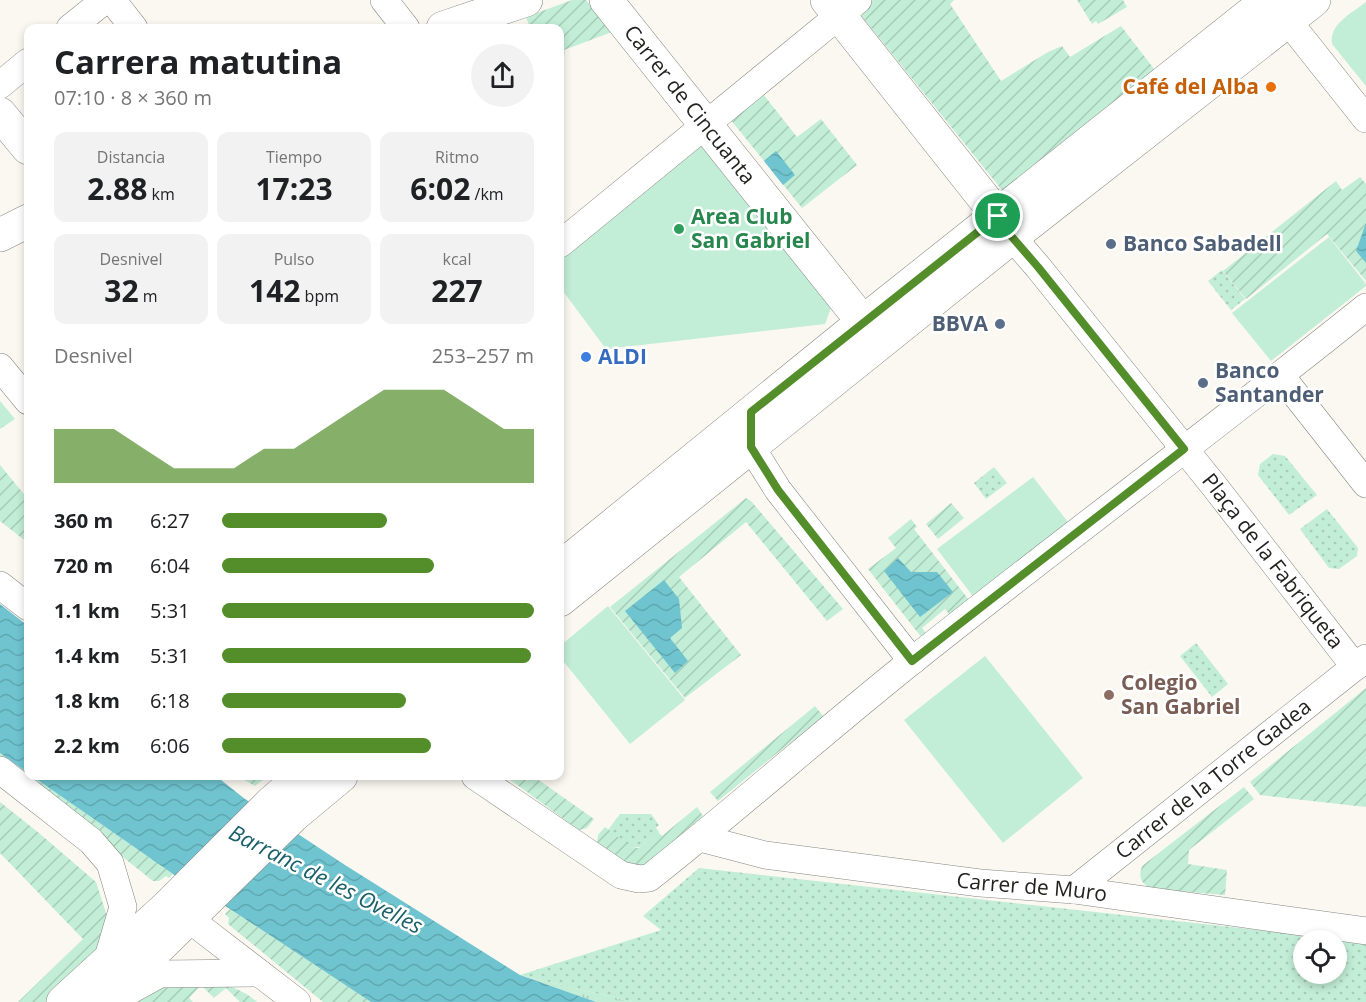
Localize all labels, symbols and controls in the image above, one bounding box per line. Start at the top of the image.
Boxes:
street label: Carrer de Cincuanta [618,19,763,190]
text: Carrera matutina [54,39,342,84]
button: share [471,44,534,107]
place label: Café del Alba [1123,72,1259,100]
marker: Café del Alba [1264,80,1278,94]
text: 07:10 · 8 × 360 m [54,84,212,111]
text: Distancia [97,146,165,168]
text: Tiempo [266,146,322,168]
text: Ritmo [435,146,479,168]
text: 2.88 [87,168,147,209]
text: 17:23 [255,168,333,209]
text: 6:02 [410,168,470,209]
text: km [147,183,175,205]
text: /km [470,183,504,205]
pin [972,190,1023,241]
icon: arrive [981,199,1014,232]
place label: Area Club San Gabriel [691,202,810,254]
marker: Area Club San Gabriel [672,222,686,236]
place label: Banco Sabadell [1123,229,1282,257]
marker: Banco Sabadell [1104,237,1118,251]
text: Desnivel [99,248,163,270]
text: Pulso [274,248,314,270]
text: kcal [443,248,472,270]
text: 32 [104,270,139,311]
text: 142 [249,270,300,311]
text: 227 [431,270,483,311]
text: m [139,285,158,307]
text: bpm [300,285,339,307]
place label: BBVA [932,309,989,337]
marker: BBVA [993,317,1007,331]
text: Desnivel [54,342,133,369]
text: 253–257 m [432,342,534,369]
place label: ALDI [598,342,647,370]
marker: ALDI [579,350,593,364]
place label: Banco Santander [1215,356,1324,408]
marker: Banco Santander [1196,376,1210,390]
street label: Plaça de la Fabriqueta [1196,467,1351,654]
text: 360 m [54,507,113,534]
text: 6:27 [150,507,190,534]
text: 720 m [54,552,113,579]
text: 6:04 [150,552,190,579]
text: 1.1 km [54,597,120,624]
text: 5:31 [150,597,190,624]
text: 1.4 km [54,642,120,669]
text: 5:31 [150,642,190,669]
place label: Colegio San Gabriel [1121,668,1240,720]
text: 1.8 km [54,687,120,714]
text: 6:18 [150,687,190,714]
marker: Colegio San Gabriel [1102,688,1116,702]
street label: Carrer de la Torre Gadea [1109,692,1316,865]
text: 2.2 km [54,732,120,759]
text: 6:06 [150,732,190,759]
water label: Barranc de les Ovelles [225,816,429,940]
street label: Carrer de Muro [955,865,1109,908]
map controls [1293,930,1347,984]
button: locate [1293,930,1347,984]

